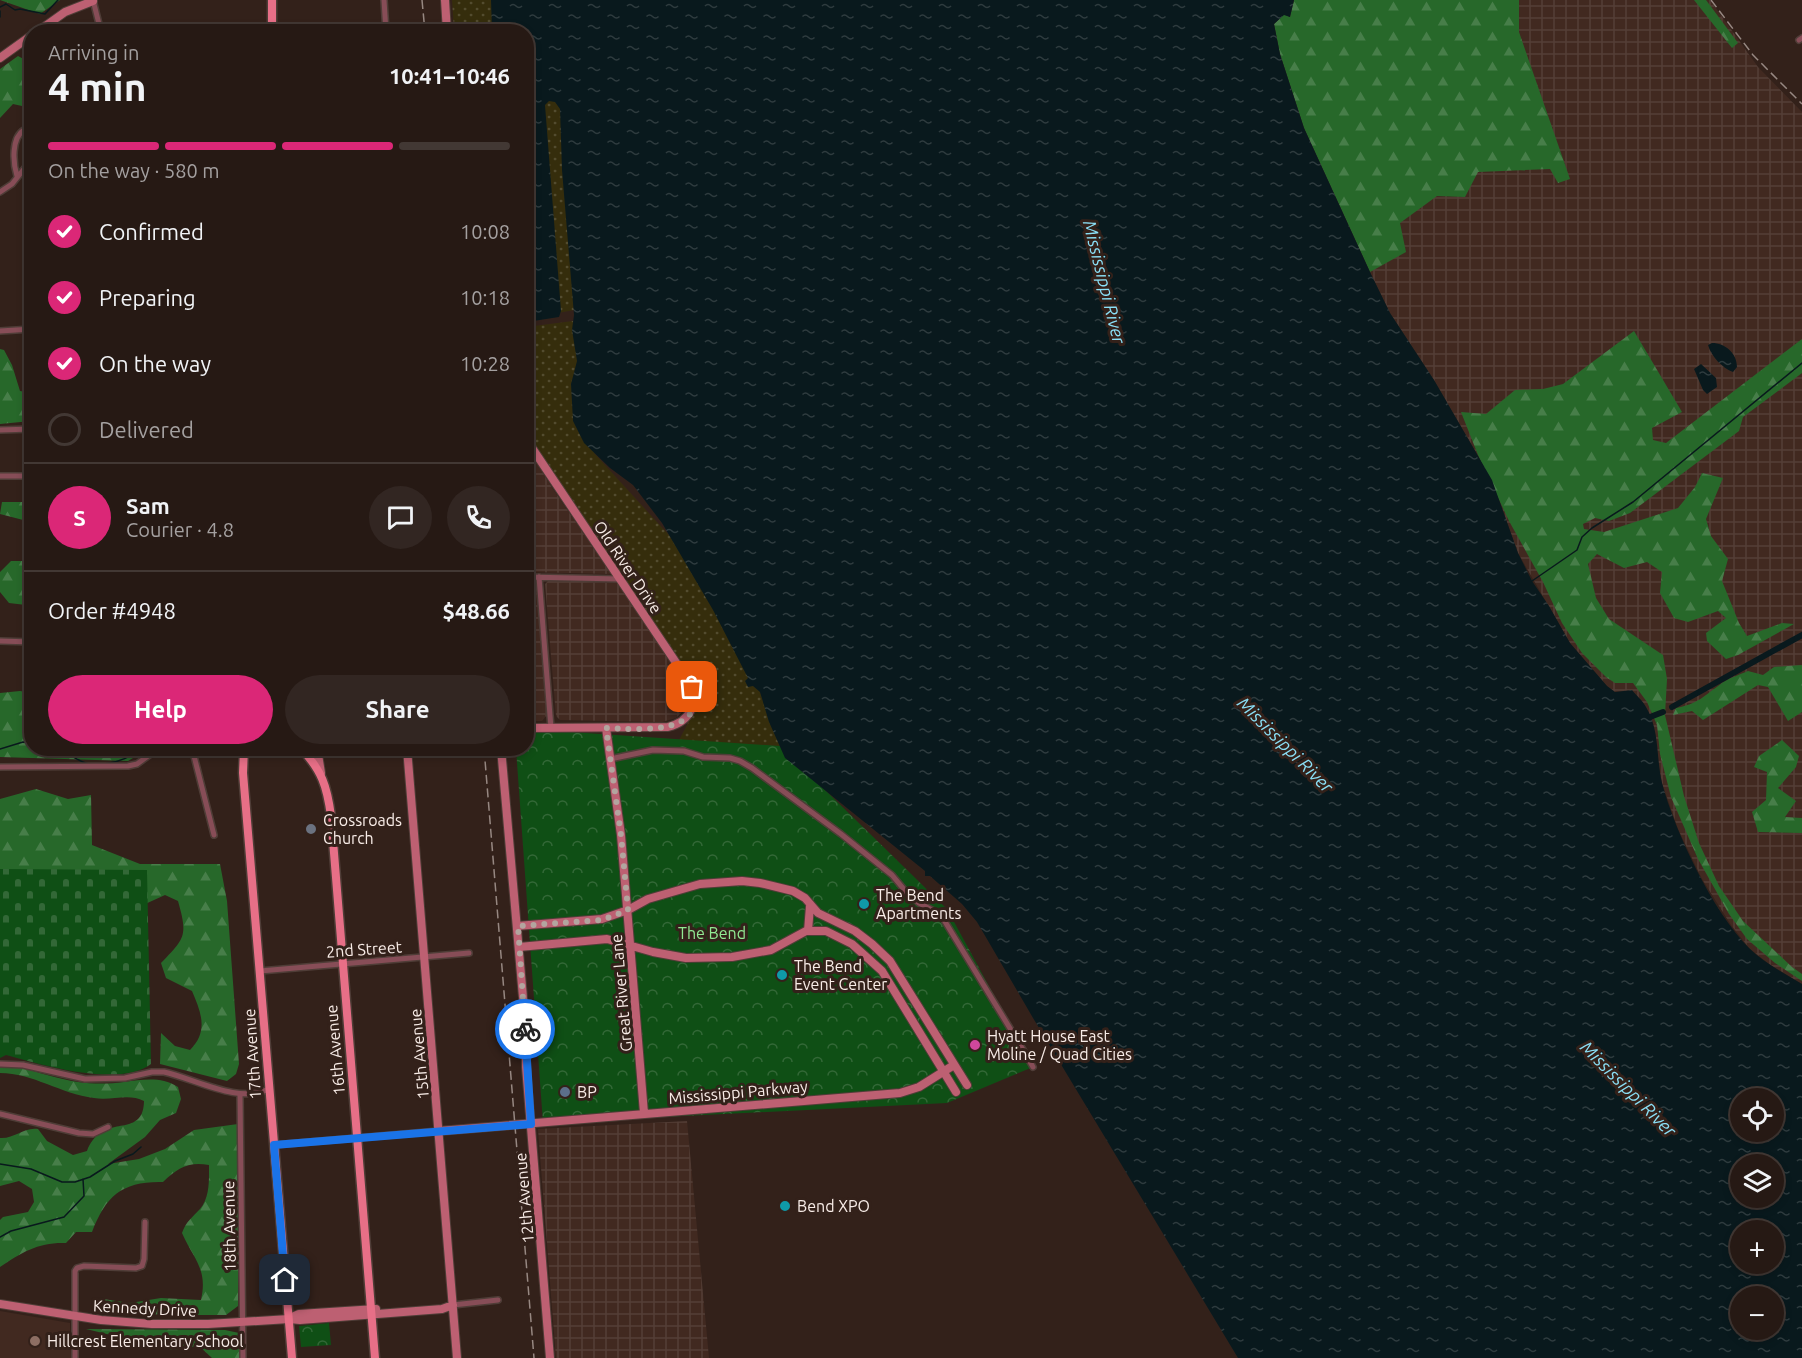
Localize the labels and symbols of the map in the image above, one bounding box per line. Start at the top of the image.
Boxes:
water label: Mississippi River [1080,218,1130,347]
street label: Old River Drive [590,517,666,617]
pin [666,661,717,712]
water label: Mississippi River [1234,692,1338,797]
place label: Crossroads Church [323,811,402,847]
marker: Crossroads Church [304,822,318,836]
place label: The Bend Apartments [876,886,961,922]
marker: The Bend Apartments [857,897,871,911]
park label: The Bend [678,924,746,942]
street label: Great River Lane [607,933,635,1053]
street label: 2nd Street [326,937,403,961]
place label: The Bend Event Center [794,957,887,993]
marker: The Bend Event Center [775,968,789,982]
courier [495,999,555,1059]
street label: 16th Avenue [322,1004,348,1096]
street label: 17th Avenue [240,1008,264,1100]
street label: 15th Avenue [406,1008,432,1100]
place label: Hyatt House East Moline / Quad Cities [987,1027,1132,1063]
water label: Mississippi River [1577,1036,1681,1141]
marker: Hyatt House East Moline / Quad Cities [968,1038,982,1052]
street label: Mississippi Parkway [668,1077,809,1107]
place label: BP [577,1083,597,1101]
marker: BP [558,1085,572,1099]
street label: 12th Avenue [511,1152,537,1244]
street label: 18th Avenue [219,1180,239,1272]
place label: Bend XPO [797,1197,870,1215]
marker: Bend XPO [778,1199,792,1213]
pin [259,1254,310,1305]
street label: Kennedy Drive [93,1296,197,1320]
place label: Hillcrest Elementary School [47,1332,244,1350]
marker: Hillcrest Elementary School [28,1334,42,1348]

